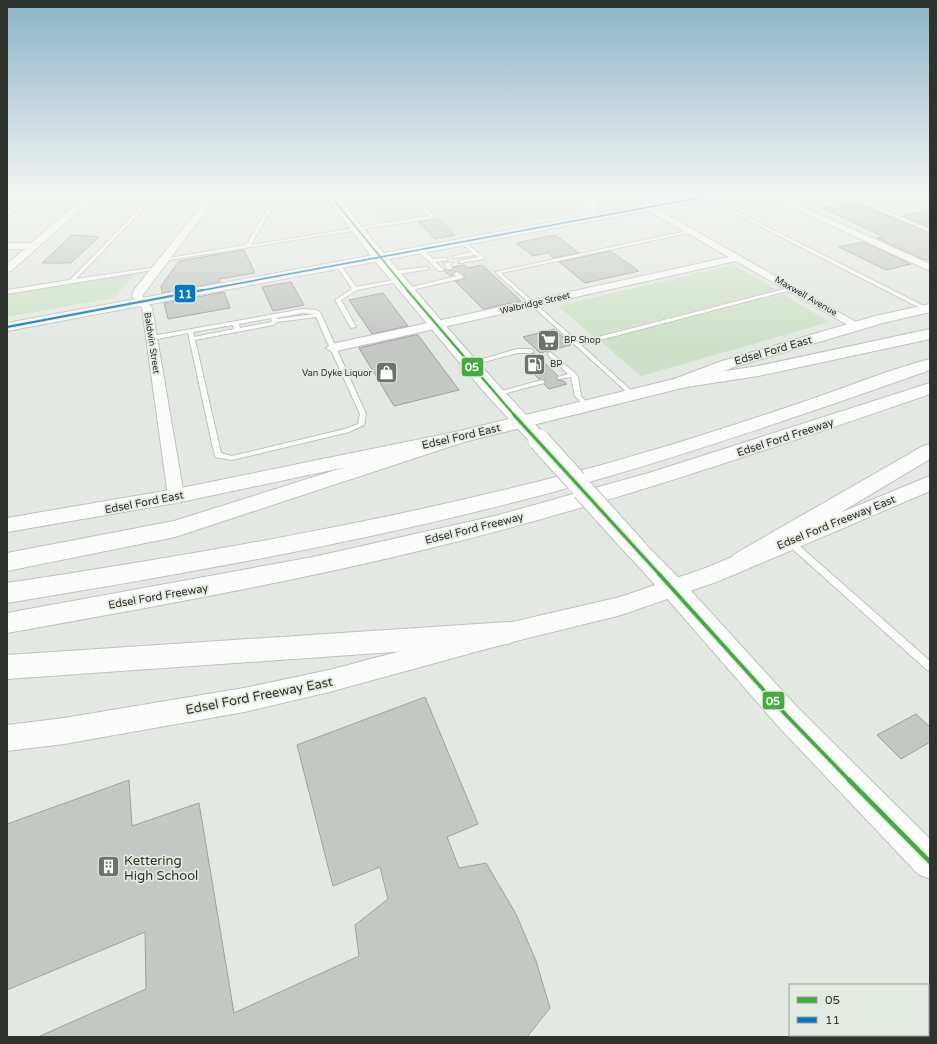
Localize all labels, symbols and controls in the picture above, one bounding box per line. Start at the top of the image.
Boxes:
street label: Maxwell Avenue [773,274,839,319]
line badge: 11 [174,284,196,303]
text: 11 [178,288,192,301]
street label: Walbridge Street [499,290,572,317]
street label: Baldwin Street [141,312,162,375]
supermarket icon: BP Shop [536,327,562,353]
street label: Edsel Ford East [733,333,814,368]
place label: BP Shop [564,335,601,346]
fuel station icon: BP [522,351,548,377]
line badge: 05 [461,357,484,377]
place label: BP [550,359,562,370]
shop icon: Van Dyke Liquor [374,360,400,386]
text: 05 [465,361,479,374]
place label: Van Dyke Liquor [302,368,373,379]
street label: Edsel Ford Freeway [735,416,835,459]
street label: Edsel Ford East [421,421,502,452]
street label: Edsel Ford East [103,488,185,517]
street label: Edsel Ford Freeway East [775,493,897,552]
street label: Edsel Ford Freeway [423,510,525,547]
street label: Edsel Ford Freeway [107,581,209,612]
street label: Edsel Ford Freeway East [184,674,334,718]
line badge: 05 [762,691,785,710]
text: 05 [766,695,780,708]
place label: Kettering High School [124,853,198,884]
building icon: Kettering High School [96,854,122,880]
legend [789,984,929,1036]
text: 05 [825,993,840,1007]
text: 11 [825,1013,840,1027]

